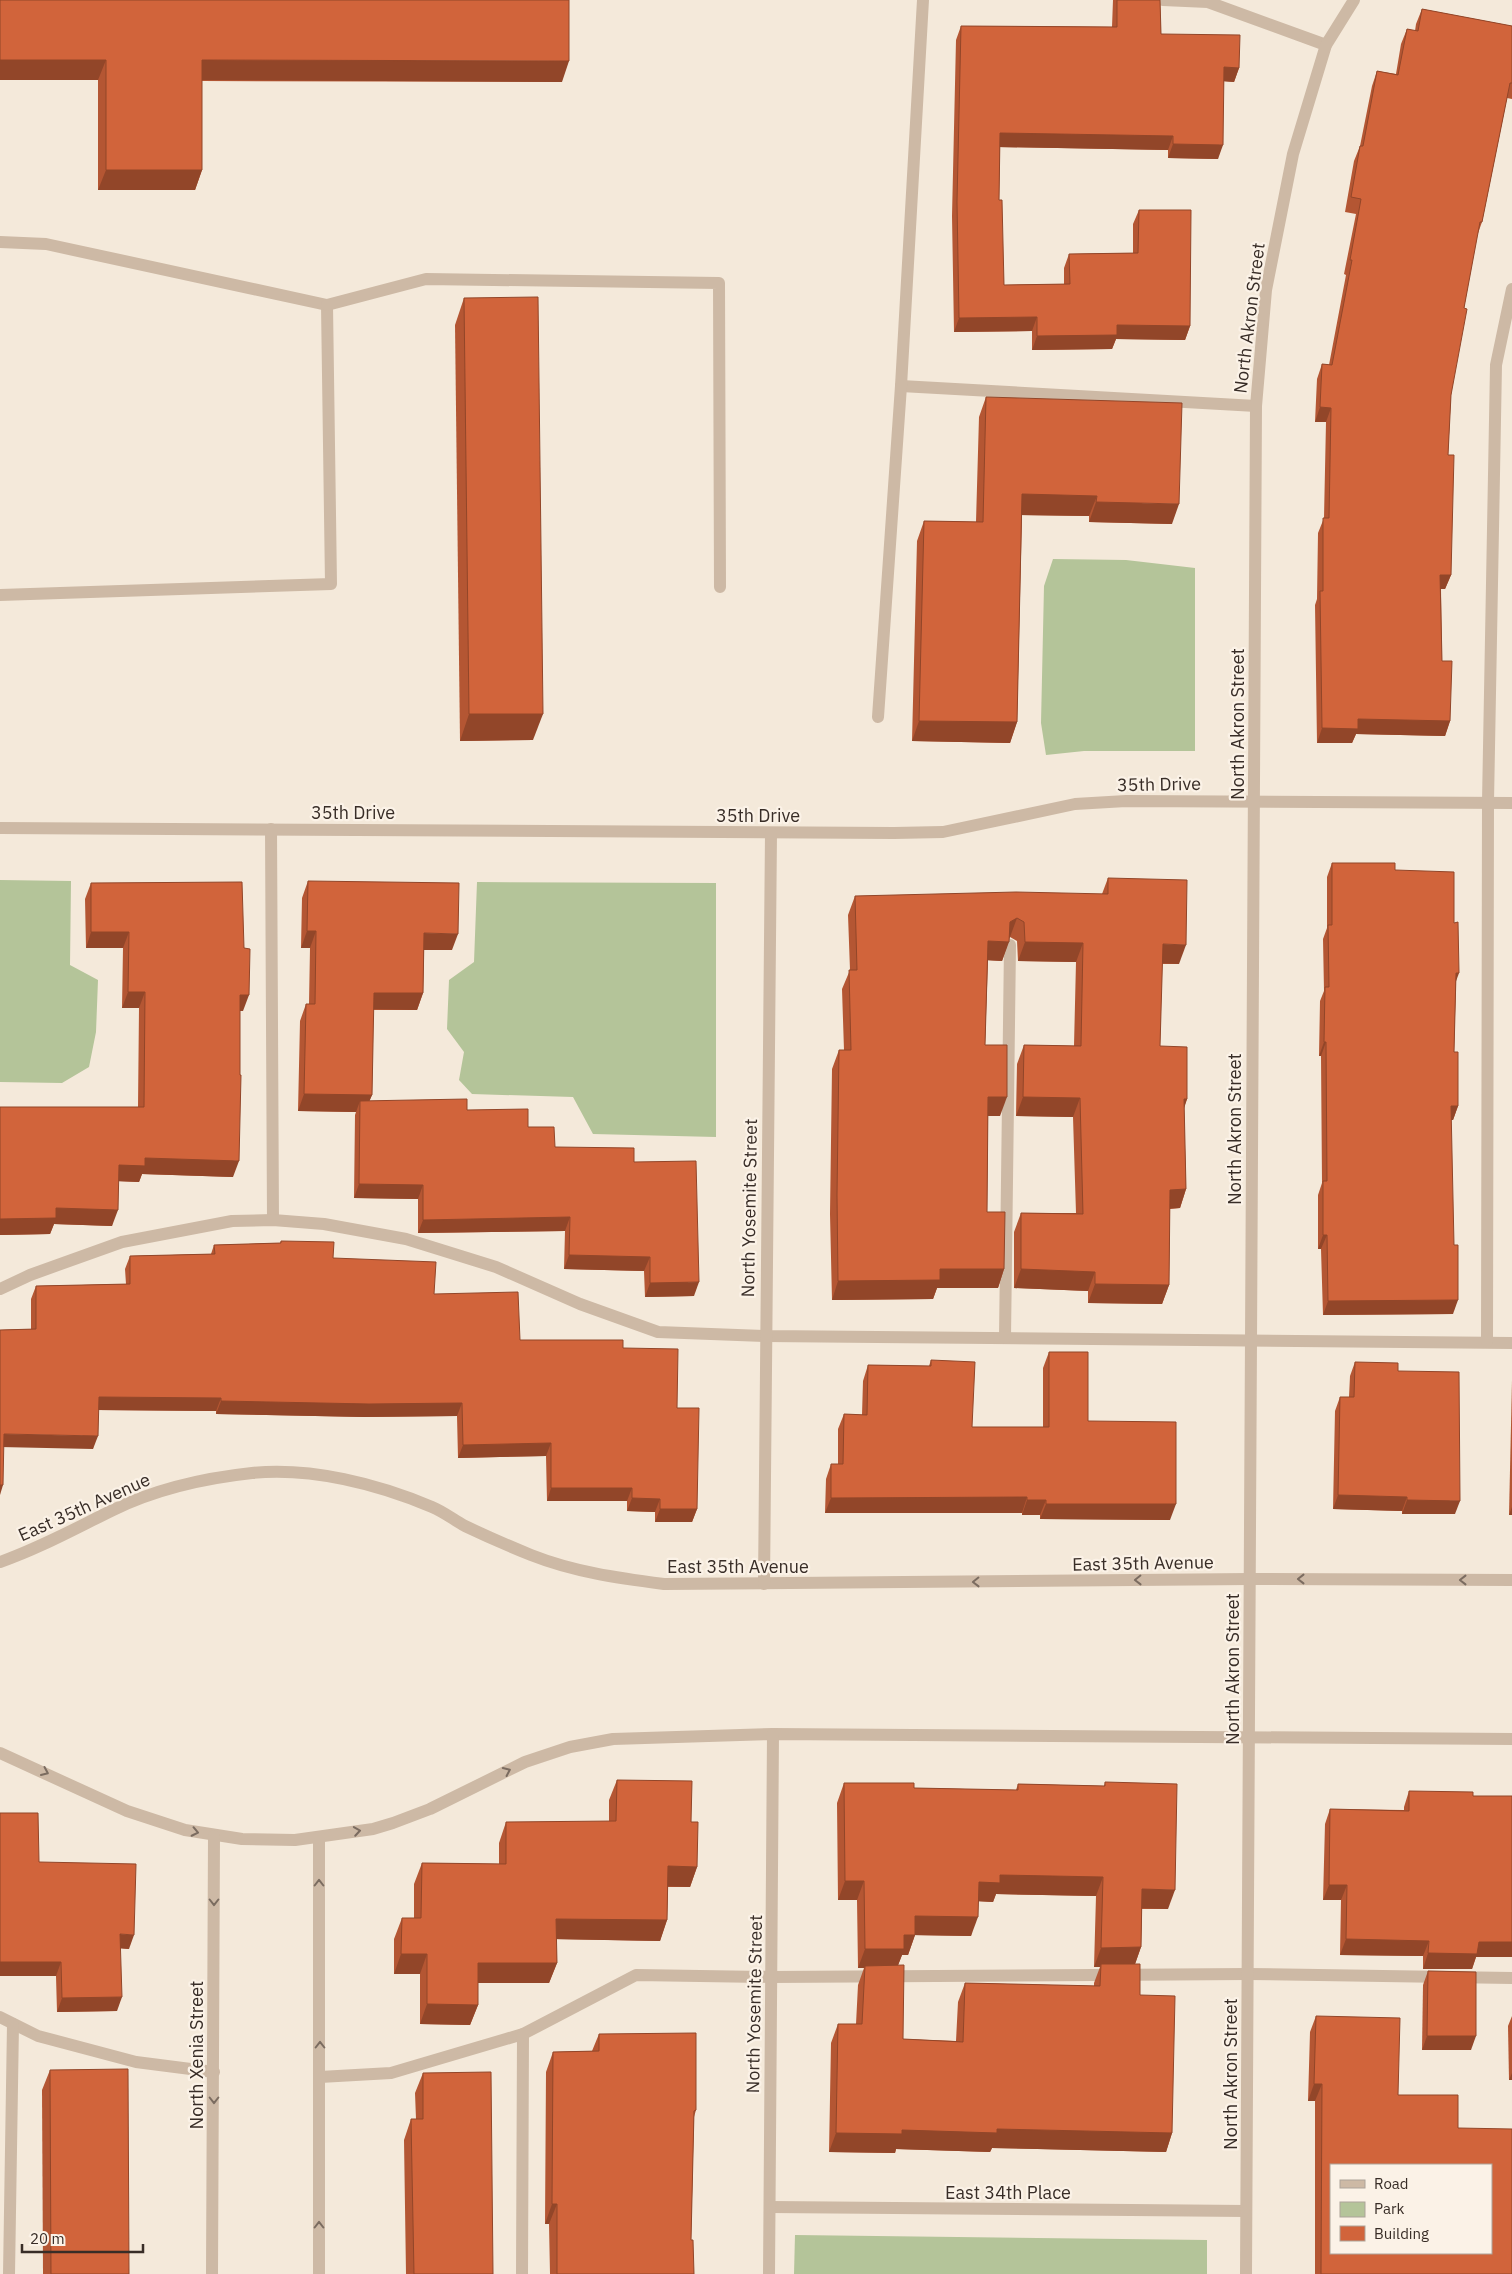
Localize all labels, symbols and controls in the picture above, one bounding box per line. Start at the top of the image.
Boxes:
street label: North Akron Street [1228,241,1270,395]
street label: North Akron Street [1226,648,1249,800]
street label: 35th Drive [1117,772,1201,796]
street label: 35th Drive [311,801,395,824]
street label: 35th Drive [716,804,800,827]
street label: North Akron Street [1223,1053,1246,1205]
street label: North Yosemite Street [736,1118,762,1298]
street label: East 35th Avenue [15,1468,154,1546]
street label: East 35th Avenue [1072,1550,1214,1576]
street label: East 35th Avenue [667,1555,809,1578]
one-way arrow [1297,1574,1304,1584]
one-way arrow [1134,1575,1142,1585]
one-way arrow [1459,1575,1467,1585]
one-way arrow [972,1577,980,1587]
street label: North Akron Street [1221,1593,1244,1745]
one-way arrow [40,1766,49,1776]
one-way arrow [502,1767,511,1778]
one-way arrow [191,1826,200,1837]
one-way arrow [352,1826,361,1836]
one-way arrow [314,1879,324,1886]
one-way arrow [209,1899,219,1907]
street label: North Yosemite Street [741,1914,767,2094]
street label: North Xenia Street [185,1981,208,2129]
street label: North Akron Street [1219,1998,1242,2150]
one-way arrow [315,2041,325,2049]
one-way arrow [208,2096,219,2104]
legend [1330,2164,1492,2254]
text: Road [1374,2174,1409,2193]
street label: East 34th Place [945,2181,1071,2204]
text: Park [1374,2199,1404,2218]
one-way arrow [314,2221,324,2229]
scale bar [22,2222,144,2254]
text: Building [1374,2224,1429,2243]
text: 20 m [30,2229,65,2248]

